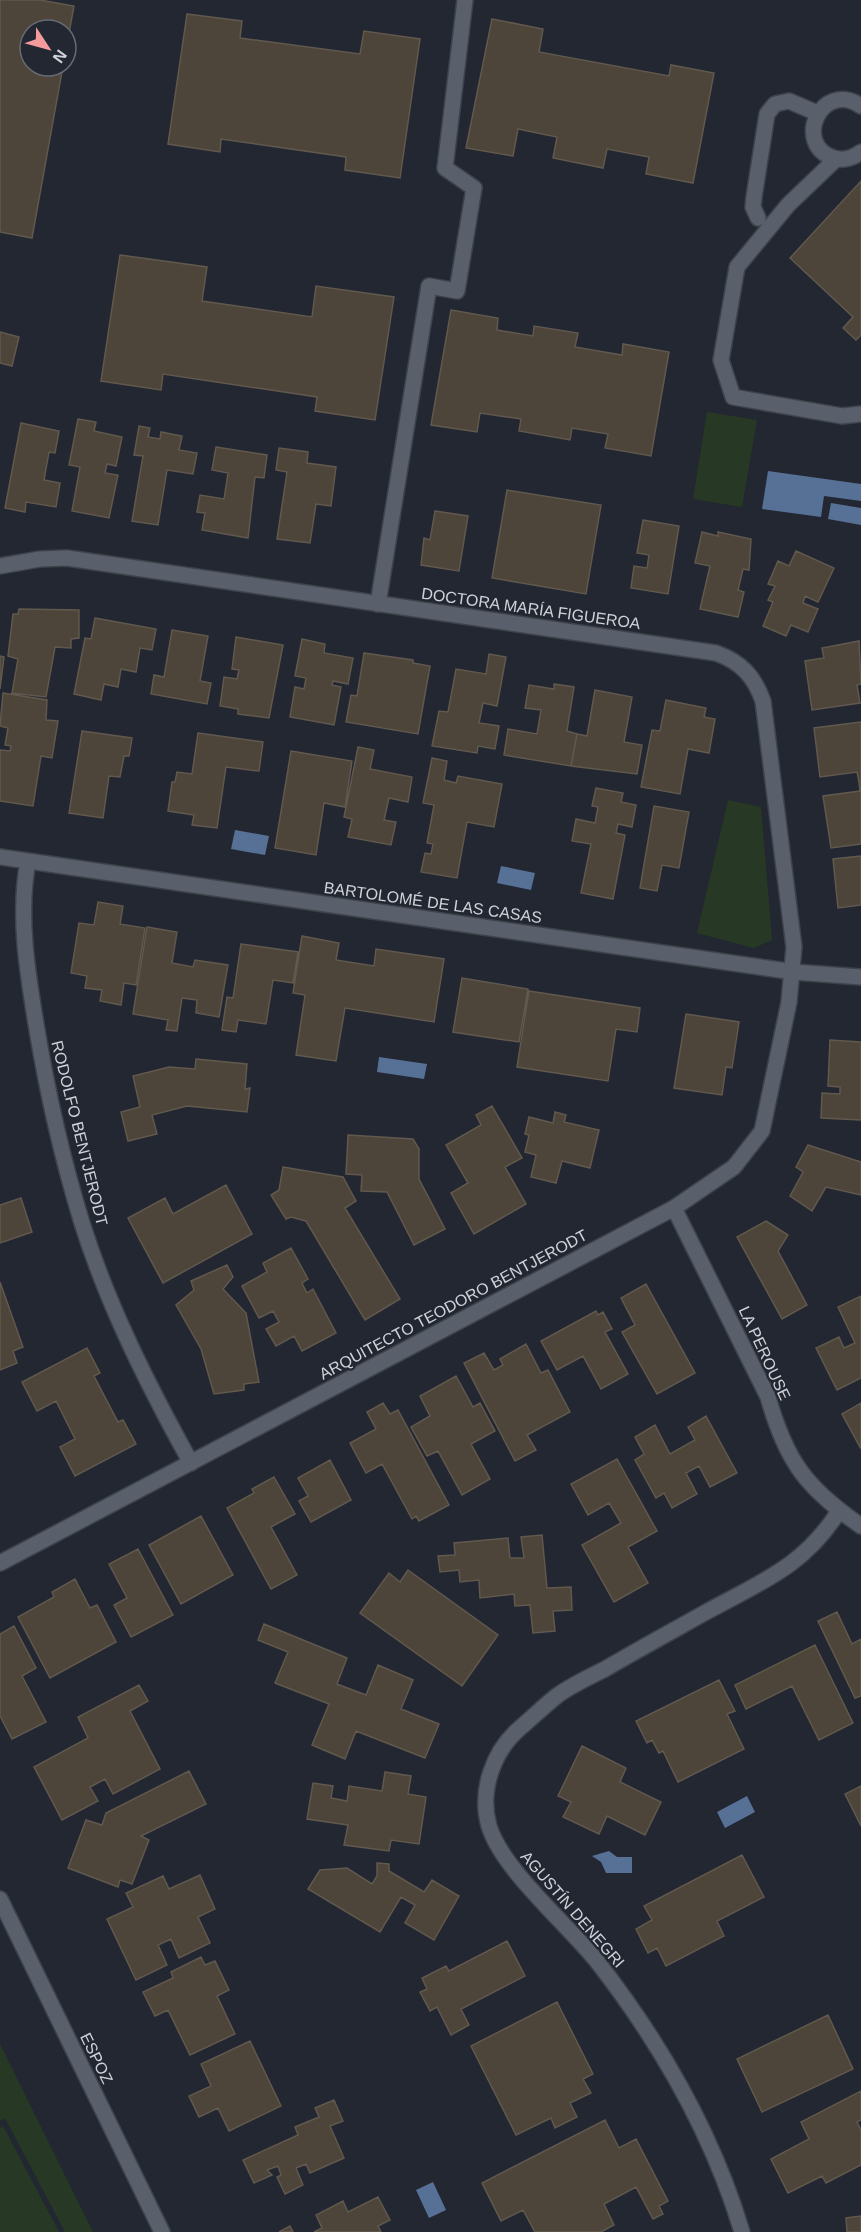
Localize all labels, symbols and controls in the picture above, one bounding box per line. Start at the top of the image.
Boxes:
north arrow [18,18,78,78]
text: N [49,47,70,66]
street label: DOCTORA MARÍA FIGUEROA [420,584,642,632]
street label: BARTOLOMÉ DE LAS CASAS [323,878,543,926]
street label: RODOLFO BENTJERODT [48,1039,111,1228]
street label: ARQUITECTO TEODORO BENTJERODT [316,1226,590,1383]
street label: LA PEROUSE [735,1304,794,1403]
street label: AGUSTÍN DENEGRI [518,1847,628,1971]
street label: ESPOZ [77,2030,116,2087]

